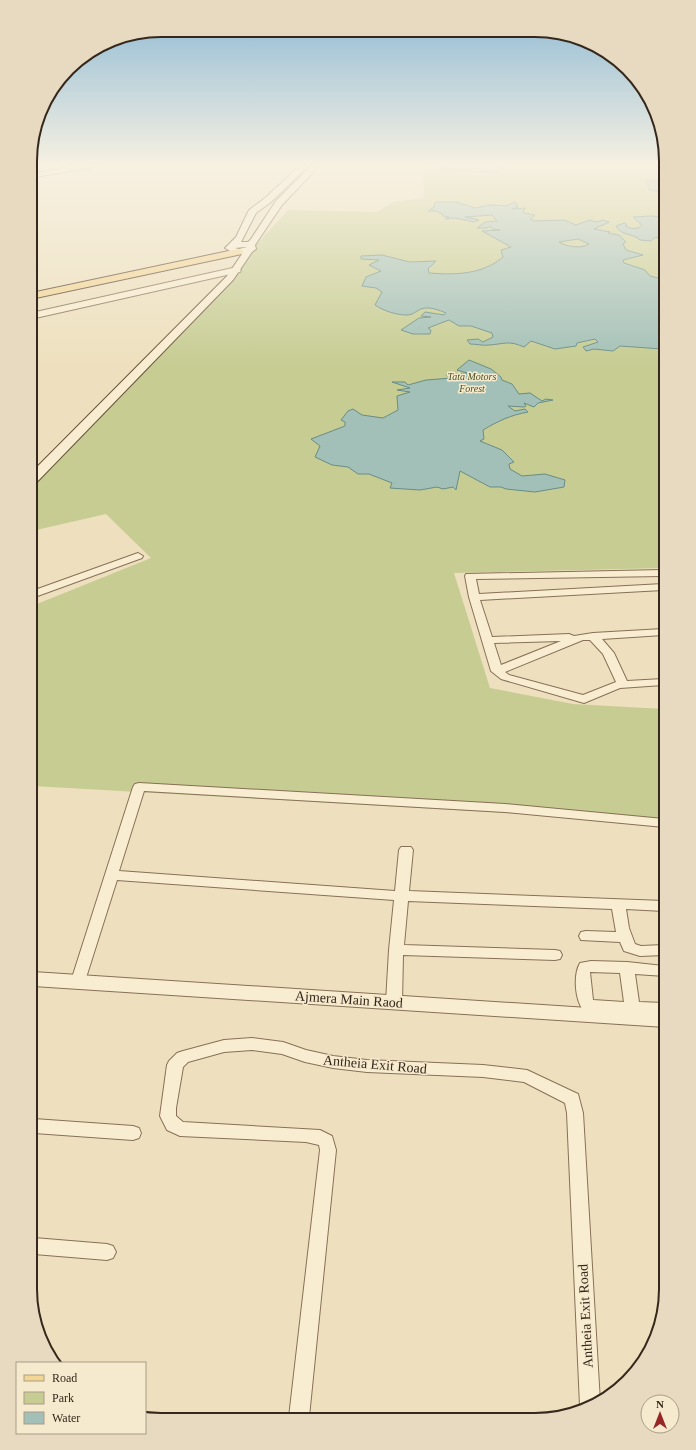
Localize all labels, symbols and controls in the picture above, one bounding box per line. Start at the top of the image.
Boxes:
park label: Tata Motors Forest [448,371,497,394]
street label: Ajmera Main Raod [295,988,403,1011]
street label: Antheia Exit Road [322,1052,428,1077]
street label: Antheia Exit Road [575,1264,596,1368]
legend [16,1362,146,1434]
text: Road [52,1371,77,1385]
text: Park [52,1391,74,1405]
north arrow [640,1394,680,1434]
text: N [656,1398,664,1410]
text: Water [52,1411,80,1425]

